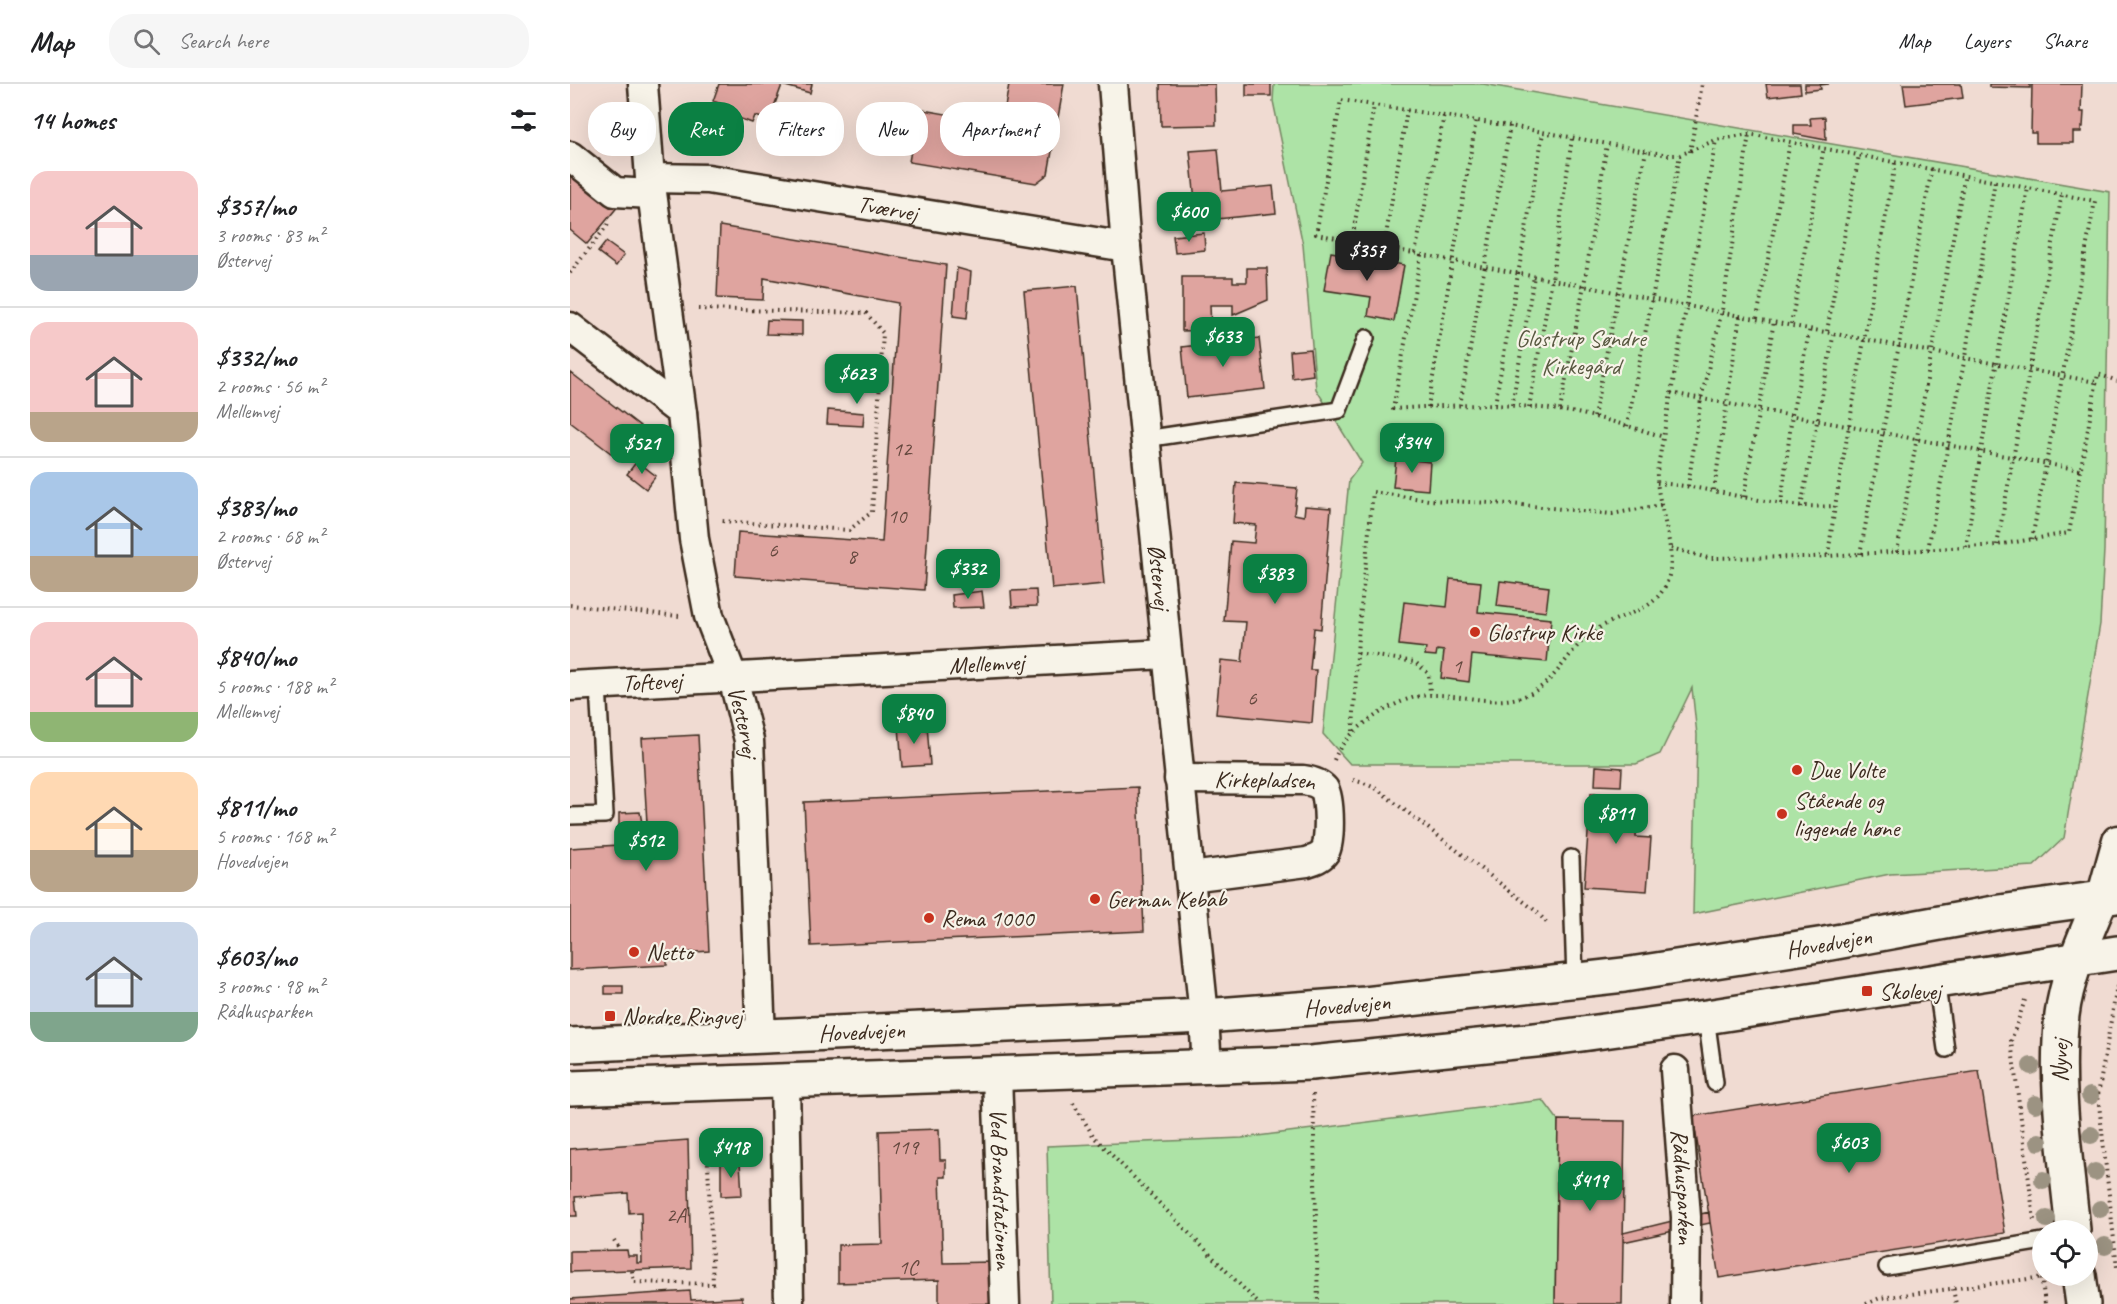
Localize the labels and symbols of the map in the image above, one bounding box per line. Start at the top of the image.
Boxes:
street label: Tværvej [855,189,923,228]
pin: $600 [1153,192,1225,243]
pin: $357 [1331,231,1403,282]
pin: $633 [1187,317,1259,368]
park label: Glostrup Søndre Kirkegård [1516,323,1648,381]
pin: $623 [821,354,893,405]
pin: $344 [1376,423,1448,474]
pin: $521 [606,424,678,475]
house number: 12 [893,436,913,462]
house number: 10 [888,503,908,529]
house number: 6 [768,537,778,563]
house number: 8 [847,543,859,569]
street label: Østervej [1141,543,1178,614]
pin: $332 [932,549,1004,600]
pin: $383 [1239,554,1311,605]
place label: Glostrup Kirke [1487,617,1604,647]
marker: Glostrup Kirke [1468,625,1482,639]
street label: Mellemvej [948,646,1028,681]
house number: 1 [1452,653,1463,679]
street label: Toftevej [621,665,686,698]
street label: Vestervej [721,683,765,761]
house number: 6 [1247,685,1257,711]
pin: $840 [878,694,950,745]
place label: Due Volte [1809,755,1887,785]
marker: Due Volte [1790,763,1804,777]
street label: Kirkepladsen [1214,764,1320,797]
place label: Stående og liggende høne [1794,785,1901,843]
pin: $811 [1580,794,1652,845]
marker: Stående og liggende høne [1775,807,1789,821]
pin: $512 [610,821,682,872]
place label: German Kebab [1107,884,1228,914]
marker: German Kebab [1088,892,1102,906]
place label: Rema 1000 [941,903,1036,933]
marker: Rema 1000 [922,911,936,925]
street label: Hovedvejen [1784,921,1874,965]
place label: Netto [646,937,695,967]
marker: Netto [627,945,641,959]
place label: Skolevej [1879,976,1944,1006]
marker: Skolevej [1860,984,1874,998]
street label: Hovedvejen [1303,986,1392,1024]
place label: Nordre Ringvej [622,1001,746,1031]
marker: Nordre Ringvej [603,1009,617,1023]
street label: Hovedvejen [818,1015,906,1049]
street label: Nyvej [2044,1035,2075,1083]
street label: Ved Brandstationen [983,1108,1019,1271]
pin: $603 [1813,1123,1885,1174]
pin: $418 [695,1128,767,1179]
street label: Rådhusparken [1664,1128,1701,1246]
house number: 119 [890,1134,920,1160]
pin: $419 [1554,1161,1626,1212]
house number: 2A [666,1202,687,1228]
house number: 1C [898,1254,920,1280]

